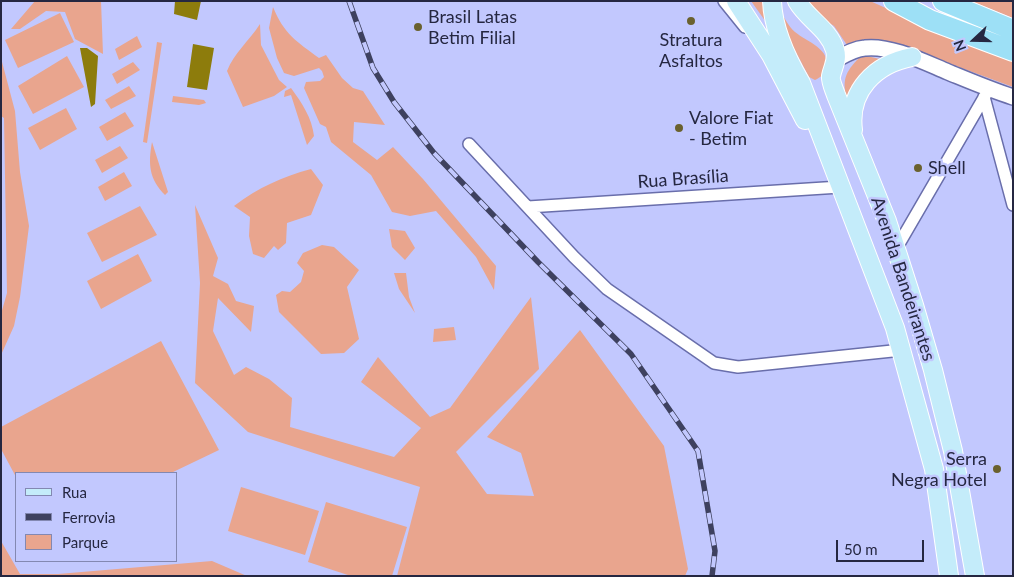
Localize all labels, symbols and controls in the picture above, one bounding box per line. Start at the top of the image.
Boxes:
place label: Brasil Latas Betim Filial [428,6,517,48]
marker: Stratura Asfaltos [685,15,697,27]
north arrow [949,15,999,65]
marker: Brasil Latas Betim Filial [412,21,424,33]
place label: Stratura Asfaltos [659,29,723,72]
text: N [950,37,969,54]
place label: Valore Fiat - Betim [689,107,773,150]
marker: Valore Fiat - Betim [673,122,685,134]
place label: Shell [928,157,966,179]
marker: Shell [912,162,924,174]
street label: Rua Brasília [637,165,729,193]
street label: Avenida Bandeirantes [866,194,940,364]
place label: Serra Negra Hotel [891,448,987,490]
marker: Serra Negra Hotel [991,463,1003,475]
legend [15,472,178,562]
text: Rua [62,483,87,501]
text: Ferrovia [62,508,115,526]
scale bar [839,530,926,562]
text: Parque [62,533,108,551]
text: 50 m [844,540,878,558]

